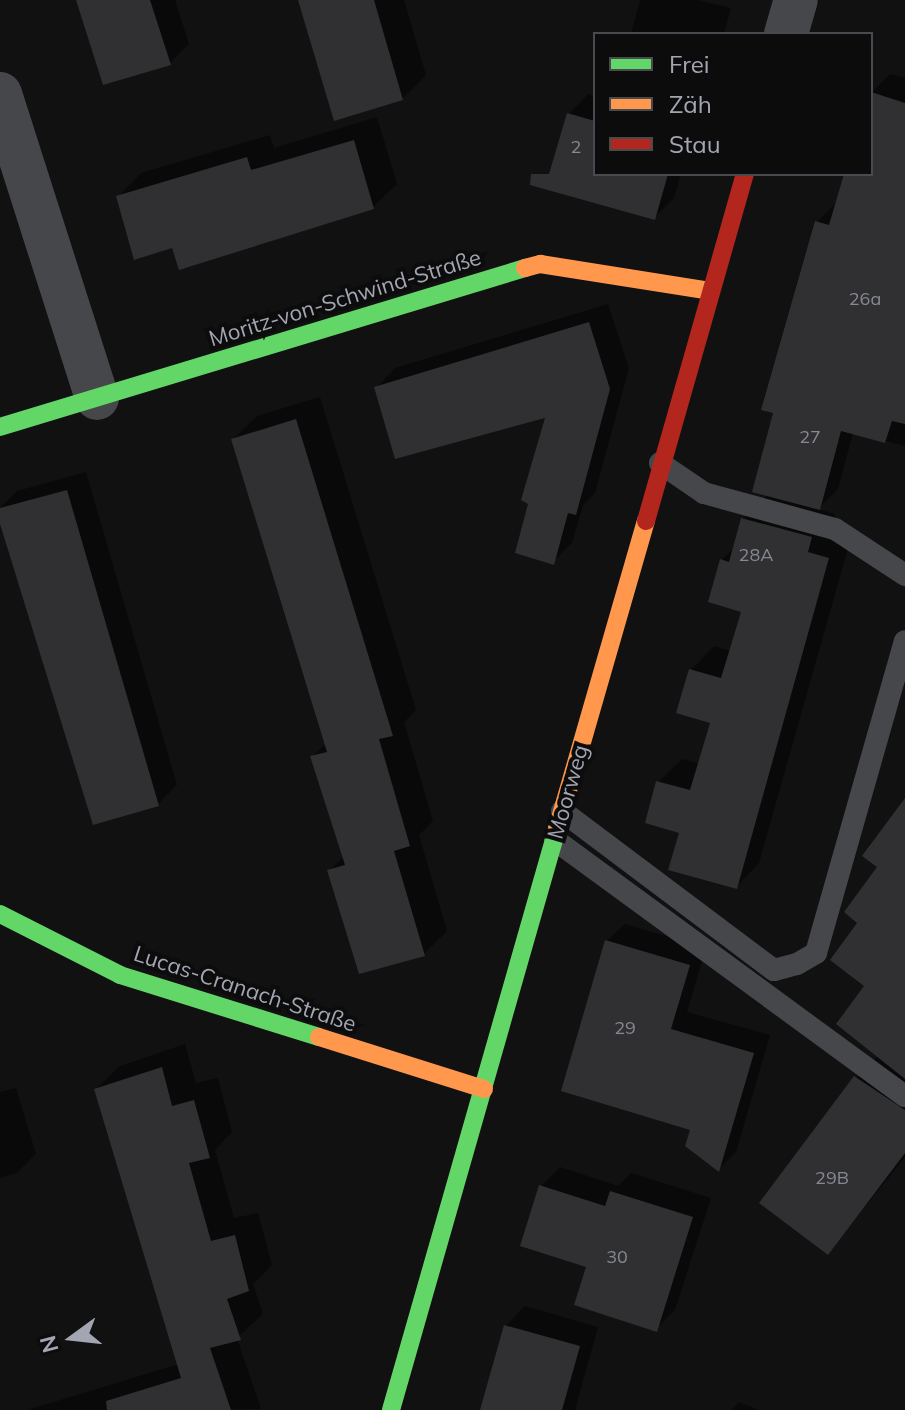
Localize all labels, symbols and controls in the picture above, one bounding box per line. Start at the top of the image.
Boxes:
legend [593,32,873,176]
text: Frei [669,49,710,79]
text: Zäh [669,89,712,119]
text: Stau [669,129,721,159]
house number: 2 [571,136,581,158]
street label: Moritz-von-Schwind-Straße [206,244,484,352]
house number: 26a [849,288,881,310]
house number: 27 [799,426,821,448]
house number: 28A [739,544,773,566]
street label: Moorweg [542,742,594,842]
street label: Lucas-Cranach-Straße [131,941,359,1037]
house number: 29 [614,1017,636,1039]
house number: 29B [815,1167,849,1189]
house number: 30 [606,1246,628,1268]
north arrow [32,1298,112,1378]
text: N [33,1333,64,1356]

